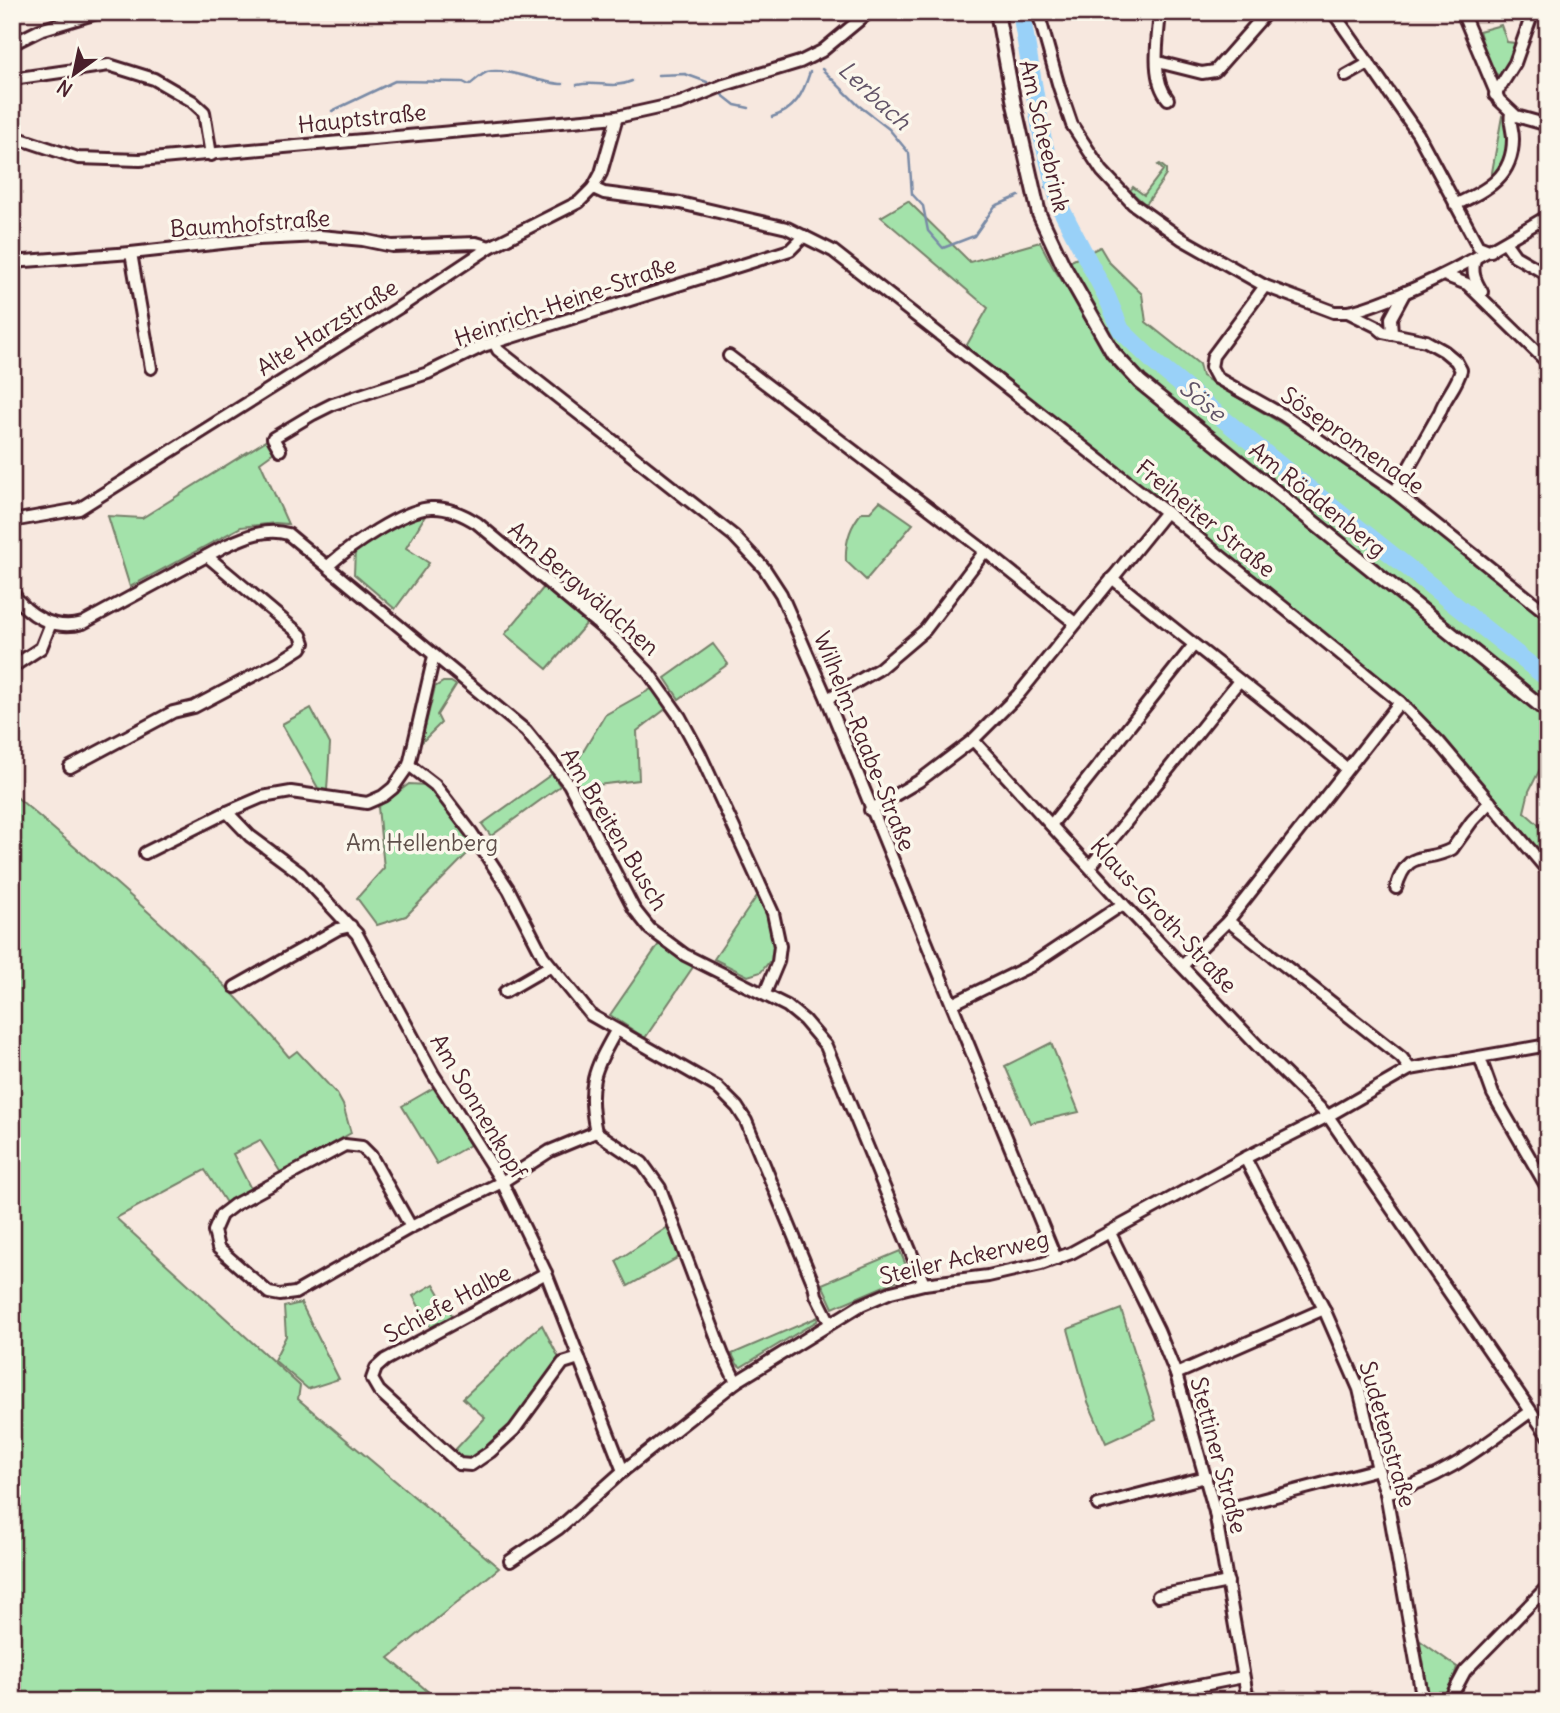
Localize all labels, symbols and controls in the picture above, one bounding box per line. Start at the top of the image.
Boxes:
north arrow [38,38,108,108]
water label: Lerbach [833,54,918,137]
street label: Am Scheebrink [1013,57,1077,215]
text: N [53,75,77,102]
street label: Hauptstraße [296,97,428,139]
street label: Baumhofstraße [169,203,331,243]
street label: Heinrich-Heine-Straße [450,249,680,353]
street label: Alte Harzstraße [251,272,403,382]
water label: Söse [1174,372,1234,429]
street label: Sösepromenade [1276,380,1430,500]
street label: Am Röddenberg [1244,435,1392,563]
street label: Freiheiter Straße [1130,453,1282,583]
street label: Am Bergwäldchen [503,515,665,661]
street label: Wilhelm-Raabe-Straße [808,627,922,855]
street label: Am Breiten Busch [555,743,675,915]
park label: Am Hellenberg [346,828,498,857]
street label: Klaus-Groth-Straße [1085,831,1243,999]
street label: Am Sonnenkopf [424,1028,534,1184]
street label: Steiler Ackerweg [876,1223,1052,1291]
street label: Schiefe Halbe [378,1257,516,1349]
street label: Sudetenstraße [1353,1358,1423,1510]
street label: Stettiner Straße [1184,1374,1254,1536]

